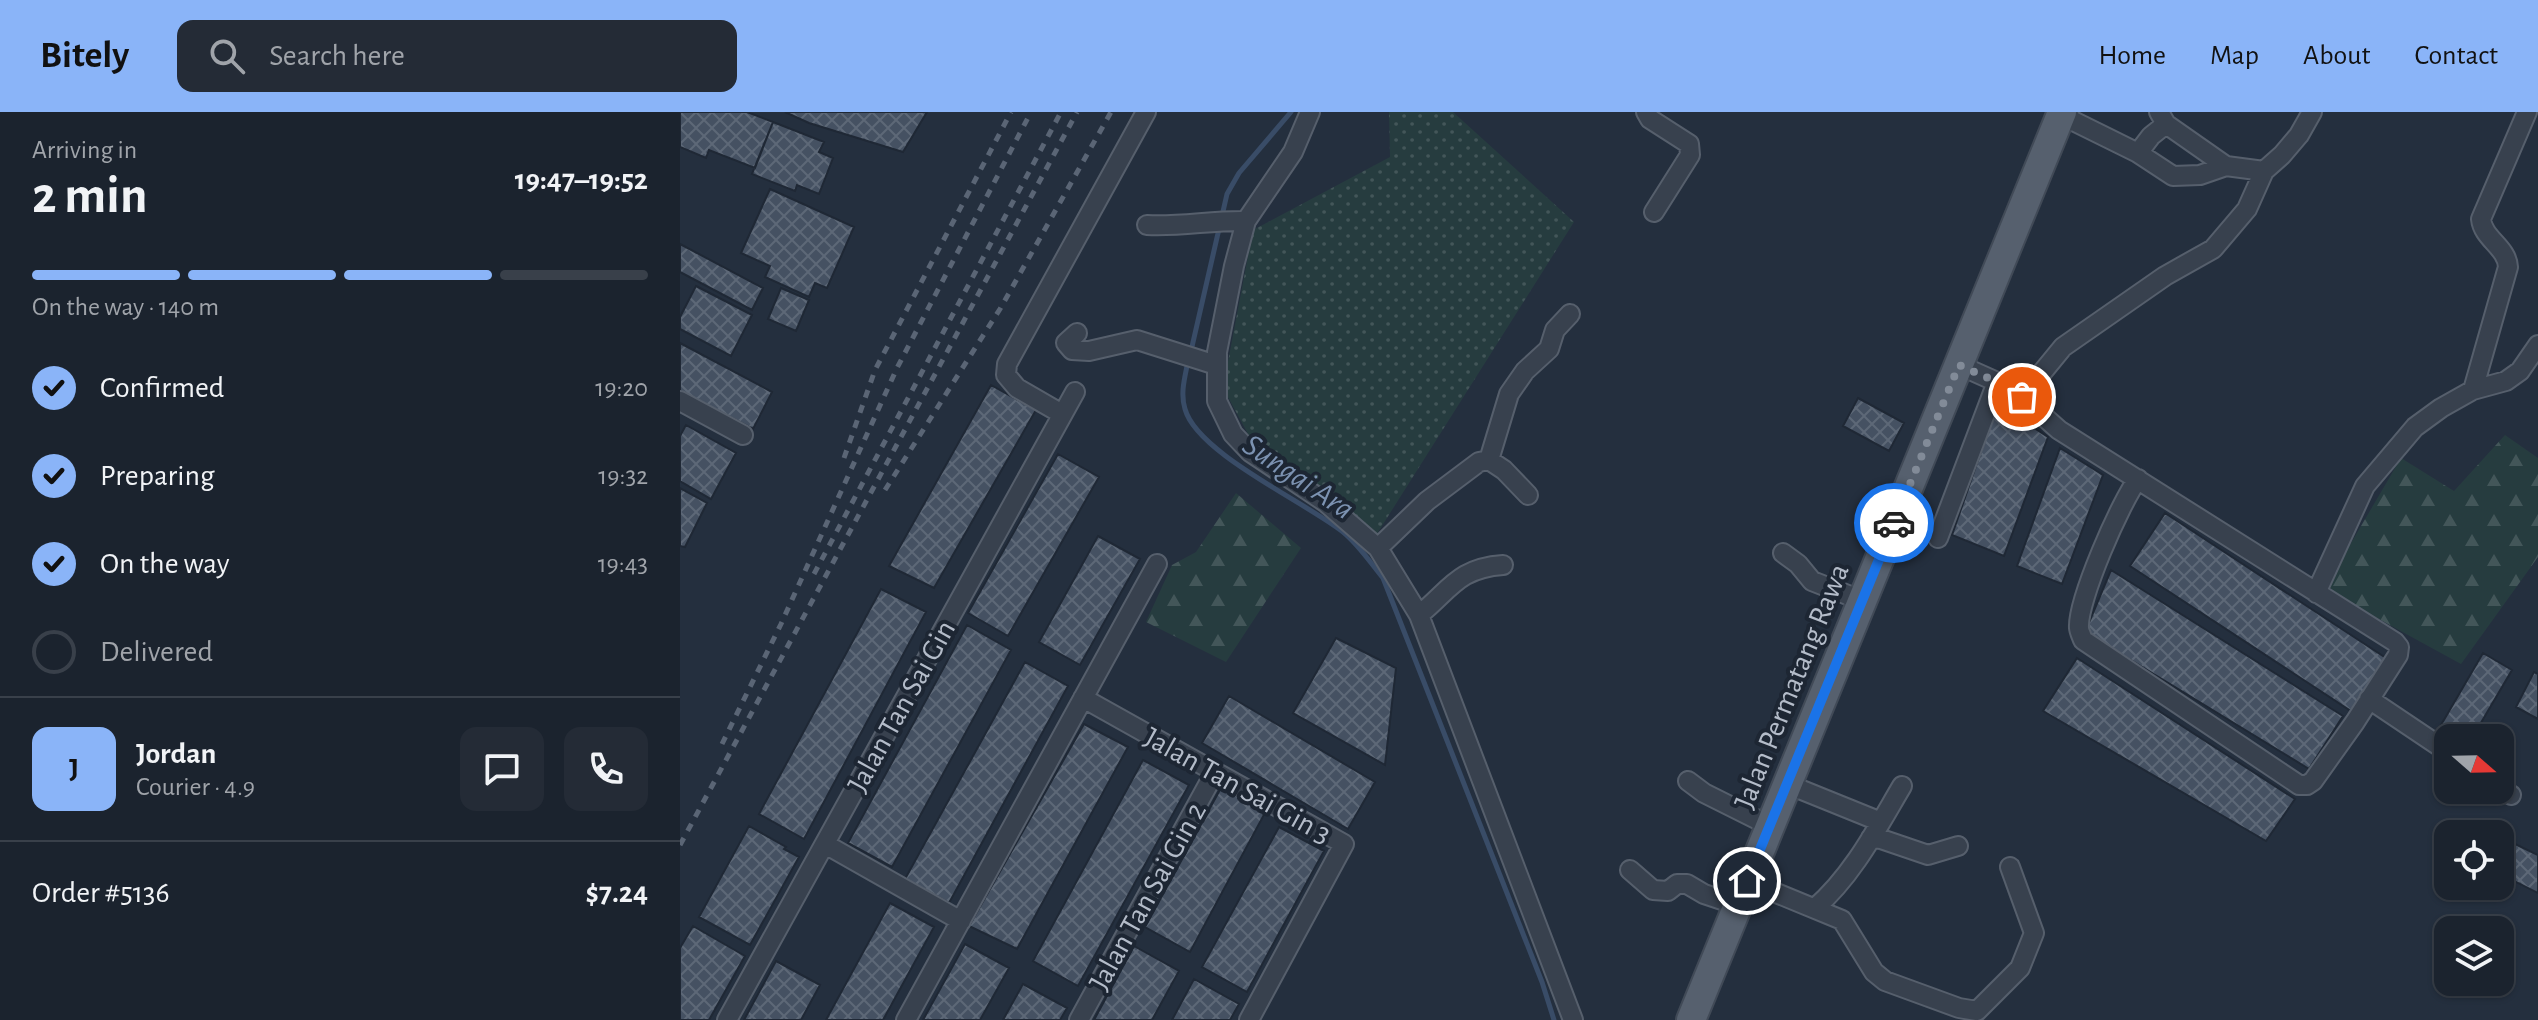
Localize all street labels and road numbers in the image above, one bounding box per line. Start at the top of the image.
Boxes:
street label: Jalan Permatang Rawa [1729,560,1855,813]
street label: Jalan Tan Sai Gin [842,616,961,797]
street label: Jalan Tan Sai Gin 3 [1139,722,1336,850]
street label: Jalan Tan Sai Gin 2 [1084,798,1212,995]

